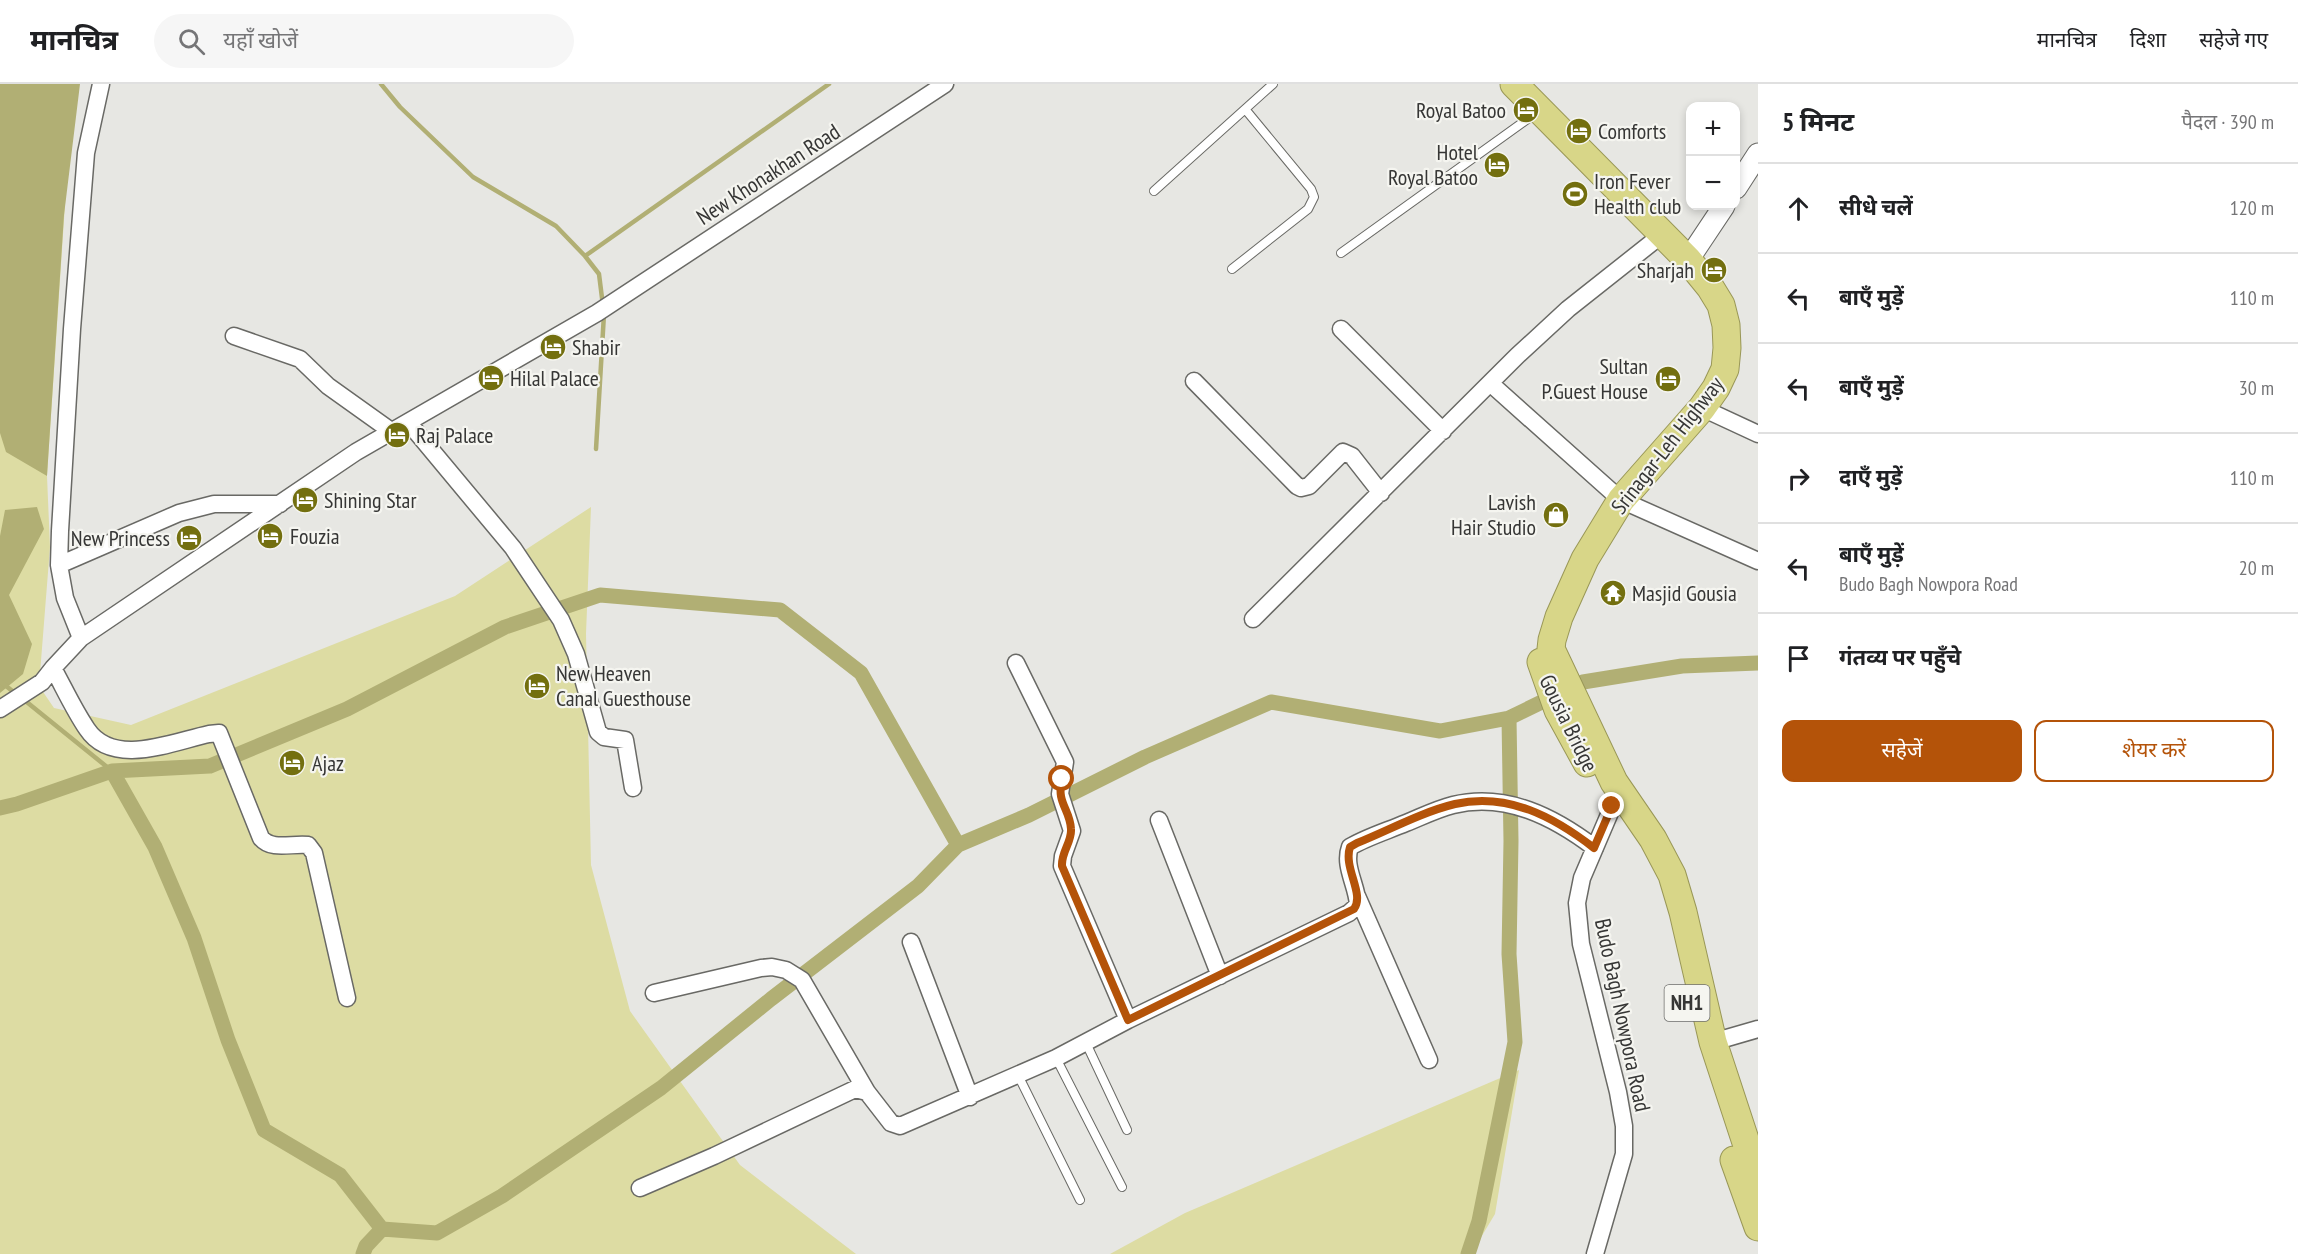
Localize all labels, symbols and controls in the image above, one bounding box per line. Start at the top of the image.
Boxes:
search box [154,14,574,68]
text: मानचित्र [30,21,118,58]
icon: search [175,25,208,58]
text: यहाँ खोजें [223,26,298,54]
text: मानचित्र [2037,26,2097,53]
text: दिशा [2130,26,2166,53]
text: सहेजे गए [2199,26,2268,53]
hotel icon: Royal Batoo [1511,95,1541,125]
place label: Royal Batoo [1416,96,1506,124]
map controls [1686,102,1740,210]
button: + [1686,102,1740,156]
text: 5 मिनट [1782,105,1854,138]
text: पैदल · 390 m [2181,109,2274,135]
hotel icon: Comforts [1564,116,1594,146]
street label: New Khonakhan Road [691,117,845,231]
place label: Comforts [1598,117,1666,145]
place label: Hotel Royal Batoo [1388,138,1479,191]
hotel icon: Hotel Royal Batoo [1482,150,1512,180]
button: − [1686,156,1740,210]
place label: Iron Fever Health club [1594,167,1681,220]
sports icon: Iron Fever Health club [1560,179,1590,209]
icon: ahead [1782,192,1815,225]
text: सीधे चलें [1839,193,1913,221]
text: 120 m [2230,195,2274,221]
hotel icon: Sharjah [1699,255,1729,285]
place label: Sharjah [1637,256,1694,284]
icon: left [1782,282,1815,315]
text: बाएँ मुड़ें [1839,283,1904,311]
text: 110 m [2230,285,2274,311]
hotel icon: Shabir [538,332,568,362]
place label: Shabir [572,333,620,361]
place label: Sultan P.Guest House [1541,352,1648,405]
hotel icon: Hilal Palace [476,363,506,393]
place label: Hilal Palace [510,364,599,392]
hotel icon: Sultan P.Guest House [1653,364,1683,394]
street label: Srinagar-Leh Highway [1605,370,1730,519]
icon: left [1782,372,1815,405]
text: बाएँ मुड़ें [1839,373,1904,401]
text: 30 m [2239,375,2274,401]
hotel icon: Raj Palace [382,420,412,450]
place label: Raj Palace [416,421,493,449]
icon: right [1782,462,1815,495]
text: दाएँ मुड़ें [1839,463,1903,491]
text: 110 m [2230,465,2274,491]
hotel icon: Shining Star [290,485,320,515]
place label: Shining Star [324,486,416,514]
place label: Lavish Hair Studio [1451,488,1536,541]
shop icon: Lavish Hair Studio [1541,500,1571,530]
hotel icon: Fouzia [255,521,285,551]
place label: Fouzia [290,522,340,550]
hotel icon: New Princess [174,523,204,553]
place label: New Princess [71,524,170,552]
text: बाएँ मुड़ें [1839,540,1904,568]
icon: left [1782,552,1815,585]
text: 20 m [2239,555,2274,581]
text: Budo Bagh Nowpora Road [1839,571,2018,597]
temple icon: Masjid Gousia [1598,578,1628,608]
place label: Masjid Gousia [1632,579,1737,607]
icon: arrive [1782,642,1815,675]
text: गंतव्य पर पहुँचे [1839,643,1961,671]
place label: New Heaven Canal Guesthouse [556,659,691,712]
street label: Gousia Bridge [1533,670,1605,776]
hotel icon: New Heaven Canal Guesthouse [522,671,552,701]
button: सहेजें [1782,720,2022,782]
button: शेयर करें [2034,720,2274,782]
hotel icon: Ajaz [277,748,307,778]
place label: Ajaz [312,749,344,777]
route start [1048,765,1074,791]
route end [1598,792,1624,818]
street label: Budo Bagh Nowpora Road [1589,916,1657,1114]
road number: NH1 [1664,985,1710,1021]

